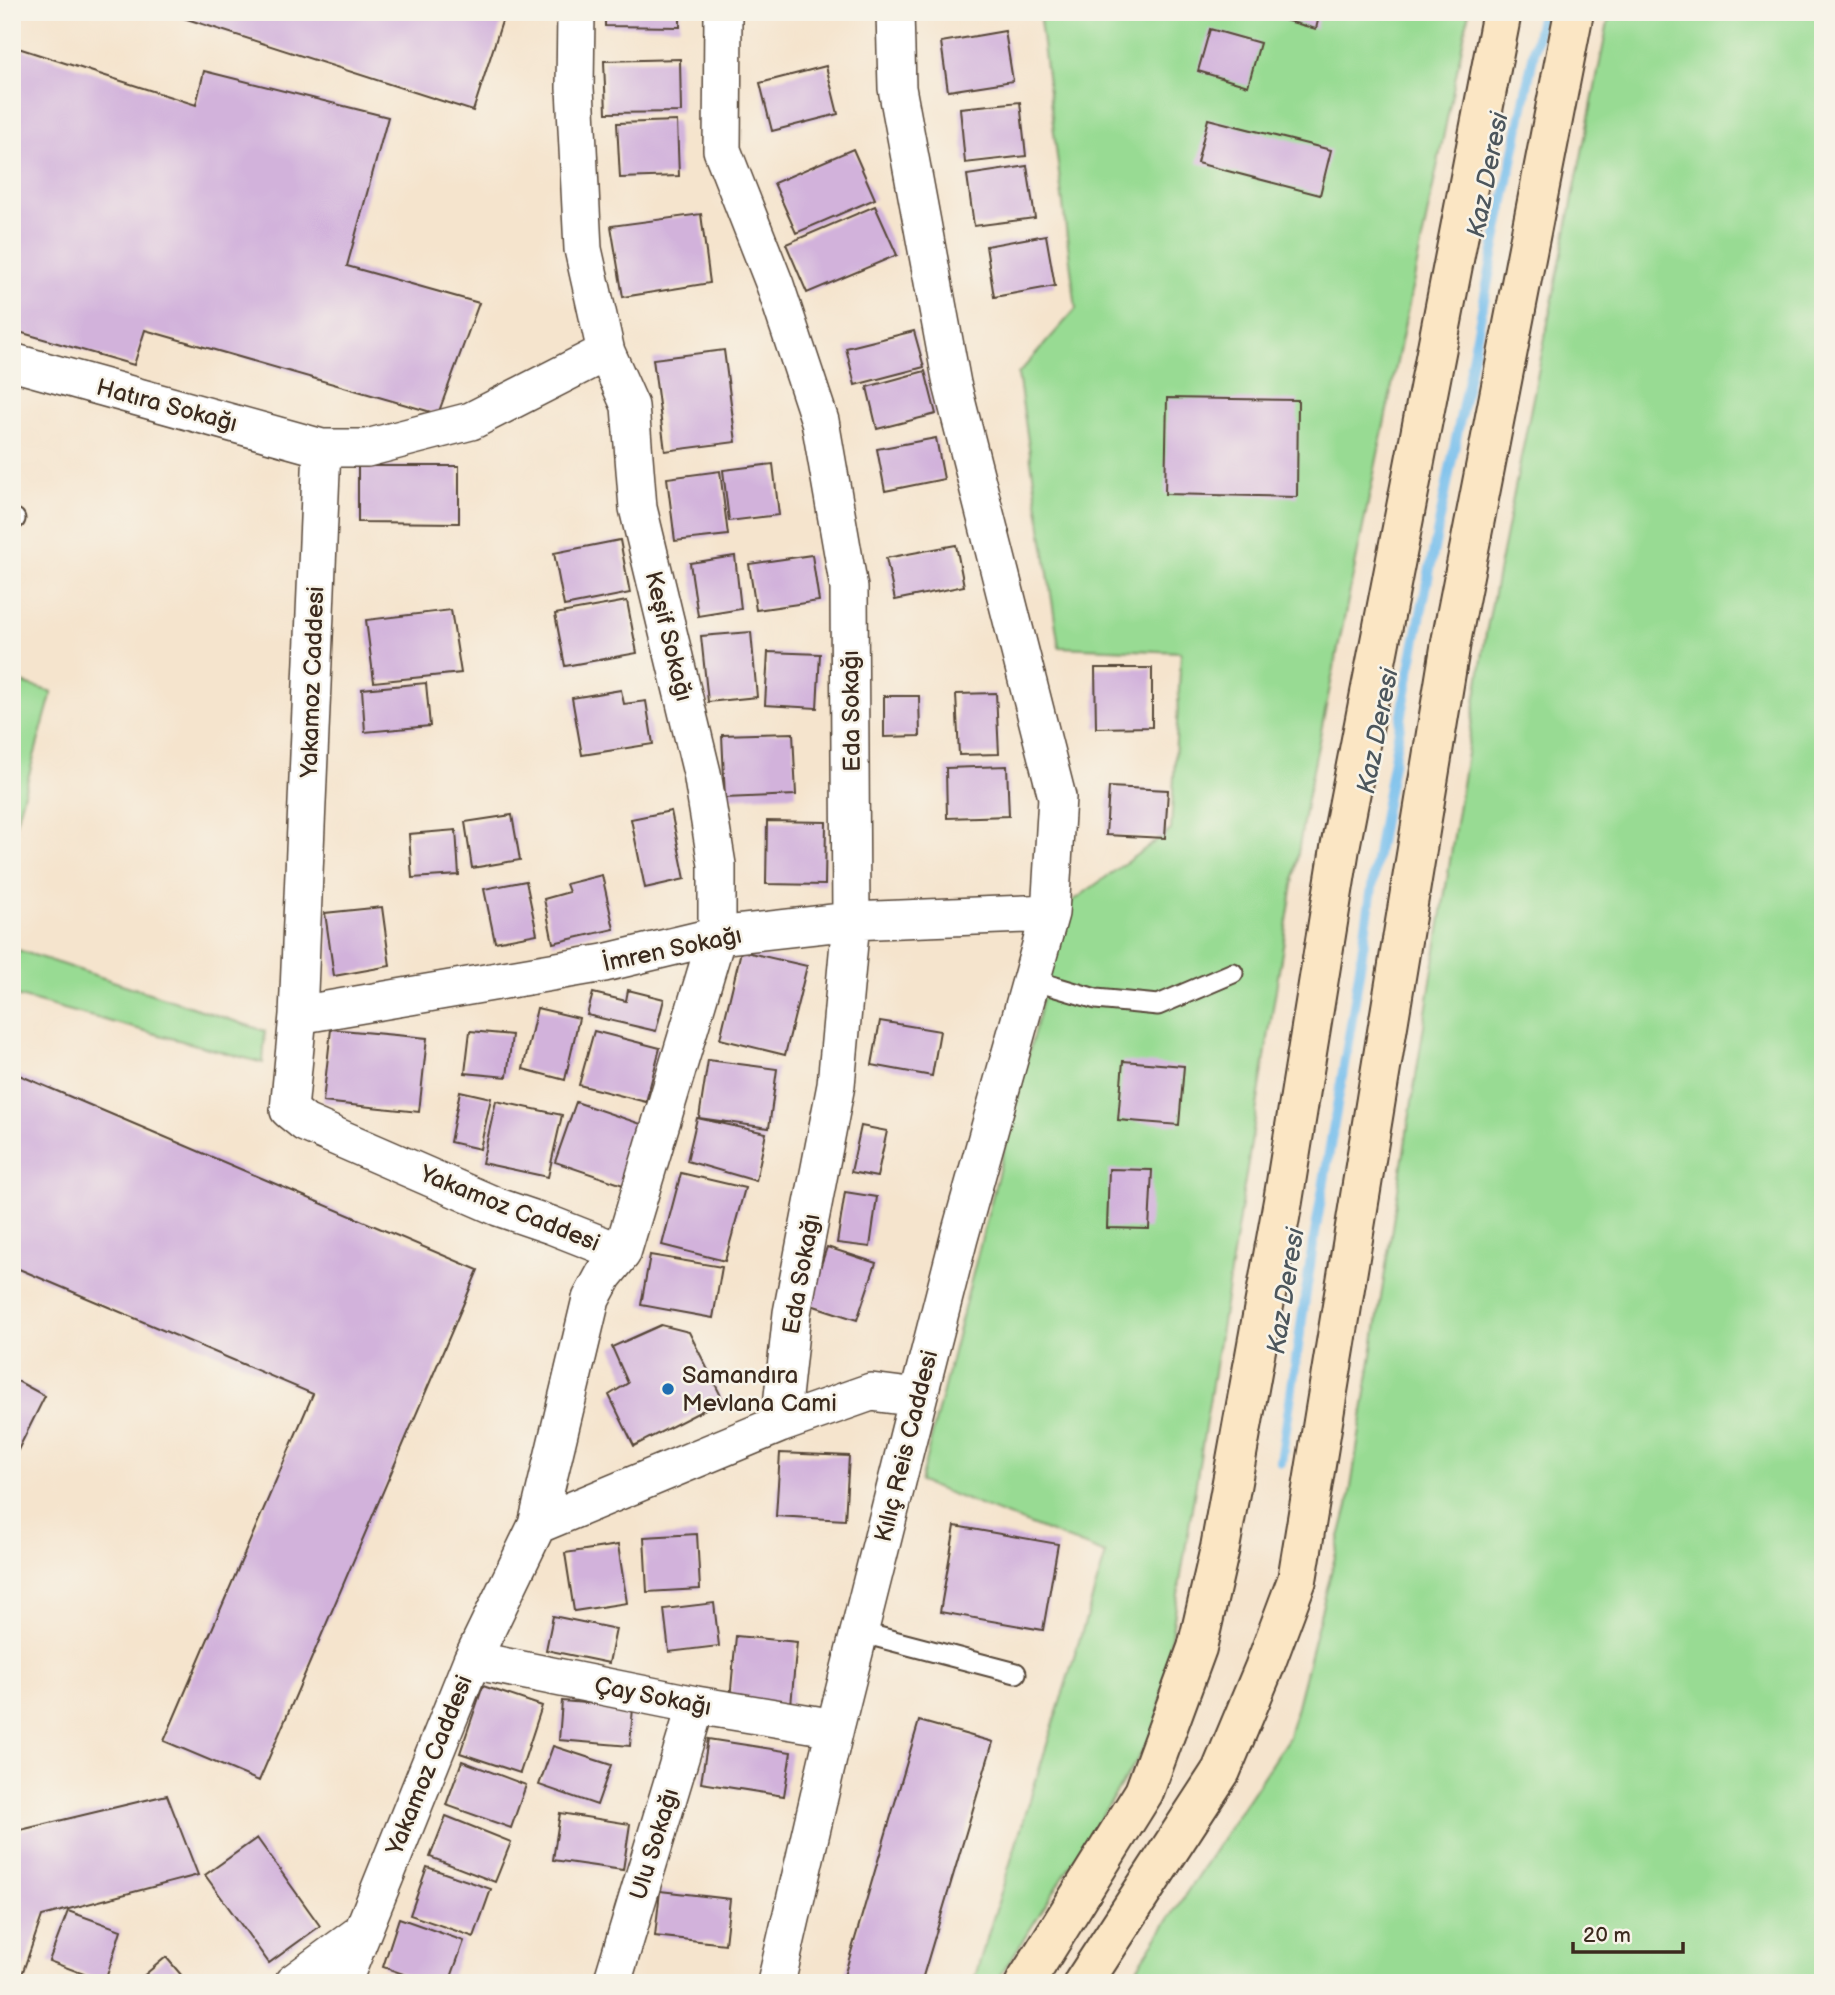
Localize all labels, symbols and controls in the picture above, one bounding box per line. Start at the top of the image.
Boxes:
water label: Kaz Deresi [1461,109,1516,241]
street label: Hatıra Sokağı [93,373,240,438]
street label: Keşif Sokağı [638,568,699,704]
street label: Yakamoz Caddesi [295,586,330,779]
street label: Eda Sokağı [836,650,867,772]
water label: Kaz Deresi [1351,665,1406,797]
street label: İmren Sokağı [600,921,744,978]
street label: Yakamoz Caddesi [415,1159,604,1258]
street label: Eda Sokağı [777,1212,826,1337]
water label: Kaz Deresi [1261,1225,1312,1356]
street label: Kılıç Reis Caddesi [869,1347,944,1545]
place label: Samandıra Mevlana Cami [682,1361,837,1418]
marker: Samandıra Mevlana Cami [660,1381,676,1397]
street label: Yakamoz Caddesi [380,1671,479,1860]
street label: Çay Sokağı [592,1671,714,1722]
street label: Ulu Sokağı [624,1785,685,1903]
scale bar [1573,1911,1683,1955]
text: 20 m [1583,1923,1631,1948]

